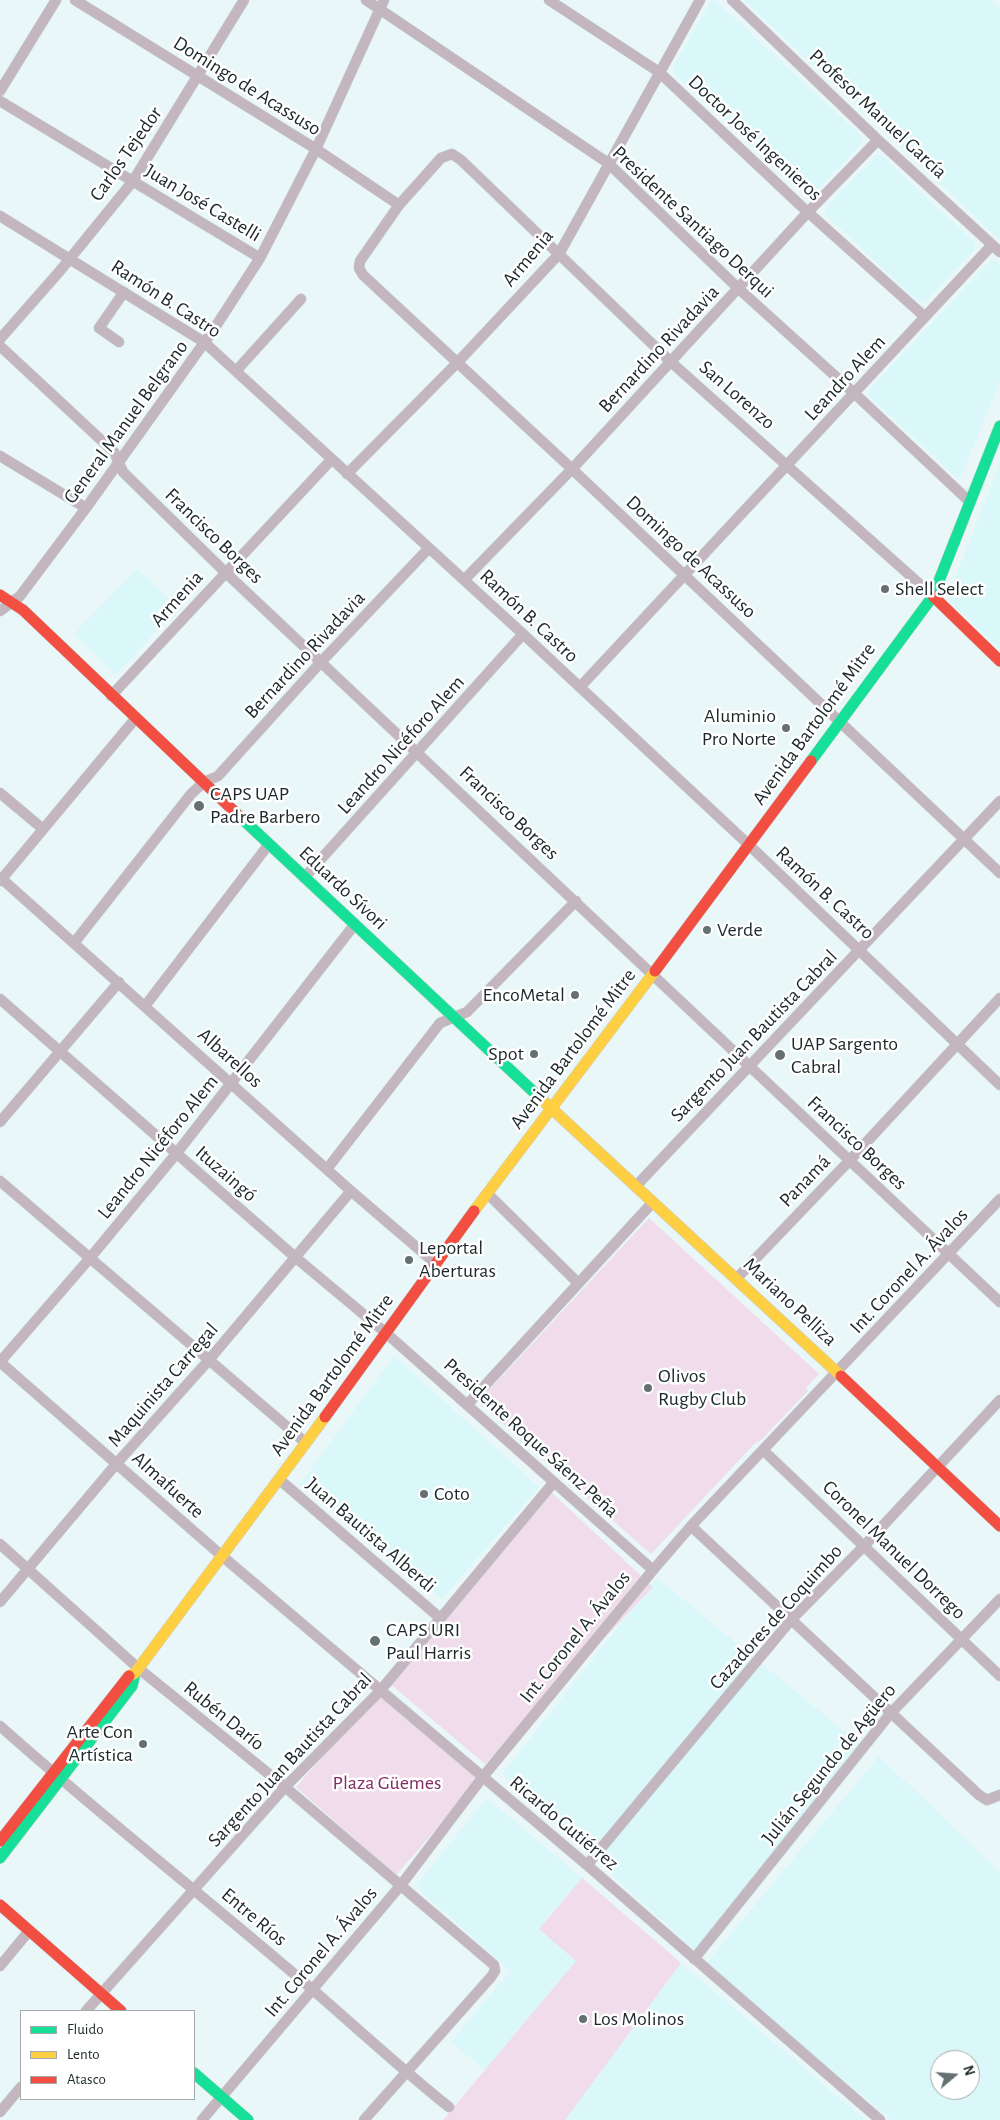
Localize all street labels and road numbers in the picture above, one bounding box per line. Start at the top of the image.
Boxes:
street label: Domingo de Acassuso [169,31,325,141]
street label: Profesor Manuel García [804,44,952,184]
street label: Doctor José Ingenieros [683,70,827,206]
street label: Carlos Tejedor [85,102,167,206]
street label: Presidente Santiago Derqui [607,141,779,303]
street label: Juan José Castelli [140,159,266,247]
street label: Armenia [497,224,559,292]
street label: Ramón B. Castro [106,254,226,344]
street label: Bernardino Rivadavia [594,280,724,418]
street label: Leandro Alem [799,330,891,426]
street label: General Manuel Belgrano [59,335,193,509]
street label: San Lorenzo [694,355,780,435]
street label: Francisco Borges [160,483,268,589]
street label: Domingo de Acassuso [621,490,761,624]
street label: Ramón B. Castro [475,564,583,668]
street label: Armenia [146,566,208,632]
street label: Bernardino Rivadavia [240,586,370,724]
street label: Avenida Bartolomé Mitre [747,638,881,810]
street label: Leandro Nicéforo Alem [332,671,470,819]
street label: Francisco Borges [454,761,564,865]
street label: Eduardo Sívori [294,841,392,935]
street label: Ramón B. Castro [771,841,879,945]
street label: Sargento Juan Bautista Cabral [666,945,842,1127]
street label: Avenida Bartolomé Mitre [505,964,641,1134]
street label: Albarellos [193,1023,267,1093]
street label: Leandro Nicéforo Alem [92,1070,224,1224]
street label: Francisco Borges [802,1091,912,1195]
street label: Ituzaingó [190,1141,262,1207]
street label: Panamá [774,1150,836,1212]
street label: Int. Coronel A. Ávalos [845,1203,973,1339]
street label: Mariano Pelliza [738,1253,842,1351]
street label: Avenida Bartolomé Mitre [265,1289,399,1461]
street label: Maquinista Carregal [103,1318,223,1452]
street label: Presidente Roque Sáenz Peña [439,1353,623,1523]
street label: Almafuerte [127,1446,209,1524]
street label: Juan Bautista Alberdi [301,1472,441,1598]
street label: Coronel Manuel Dorrego [817,1475,971,1625]
street label: Cazadores de Coquimbo [704,1539,848,1695]
street label: Int. Coronel A. Ávalos [514,1566,636,1708]
street label: Sargento Juan Bautista Cabral [203,1668,377,1852]
street label: Rubén Darío [179,1676,269,1756]
street label: Julián Segundo de Agüero [757,1679,901,1849]
street label: Ricardo Gutiérrez [505,1770,623,1876]
street label: Int. Coronel A. Ávalos [260,1882,382,2022]
street label: Entre Ríos [216,1883,292,1951]

